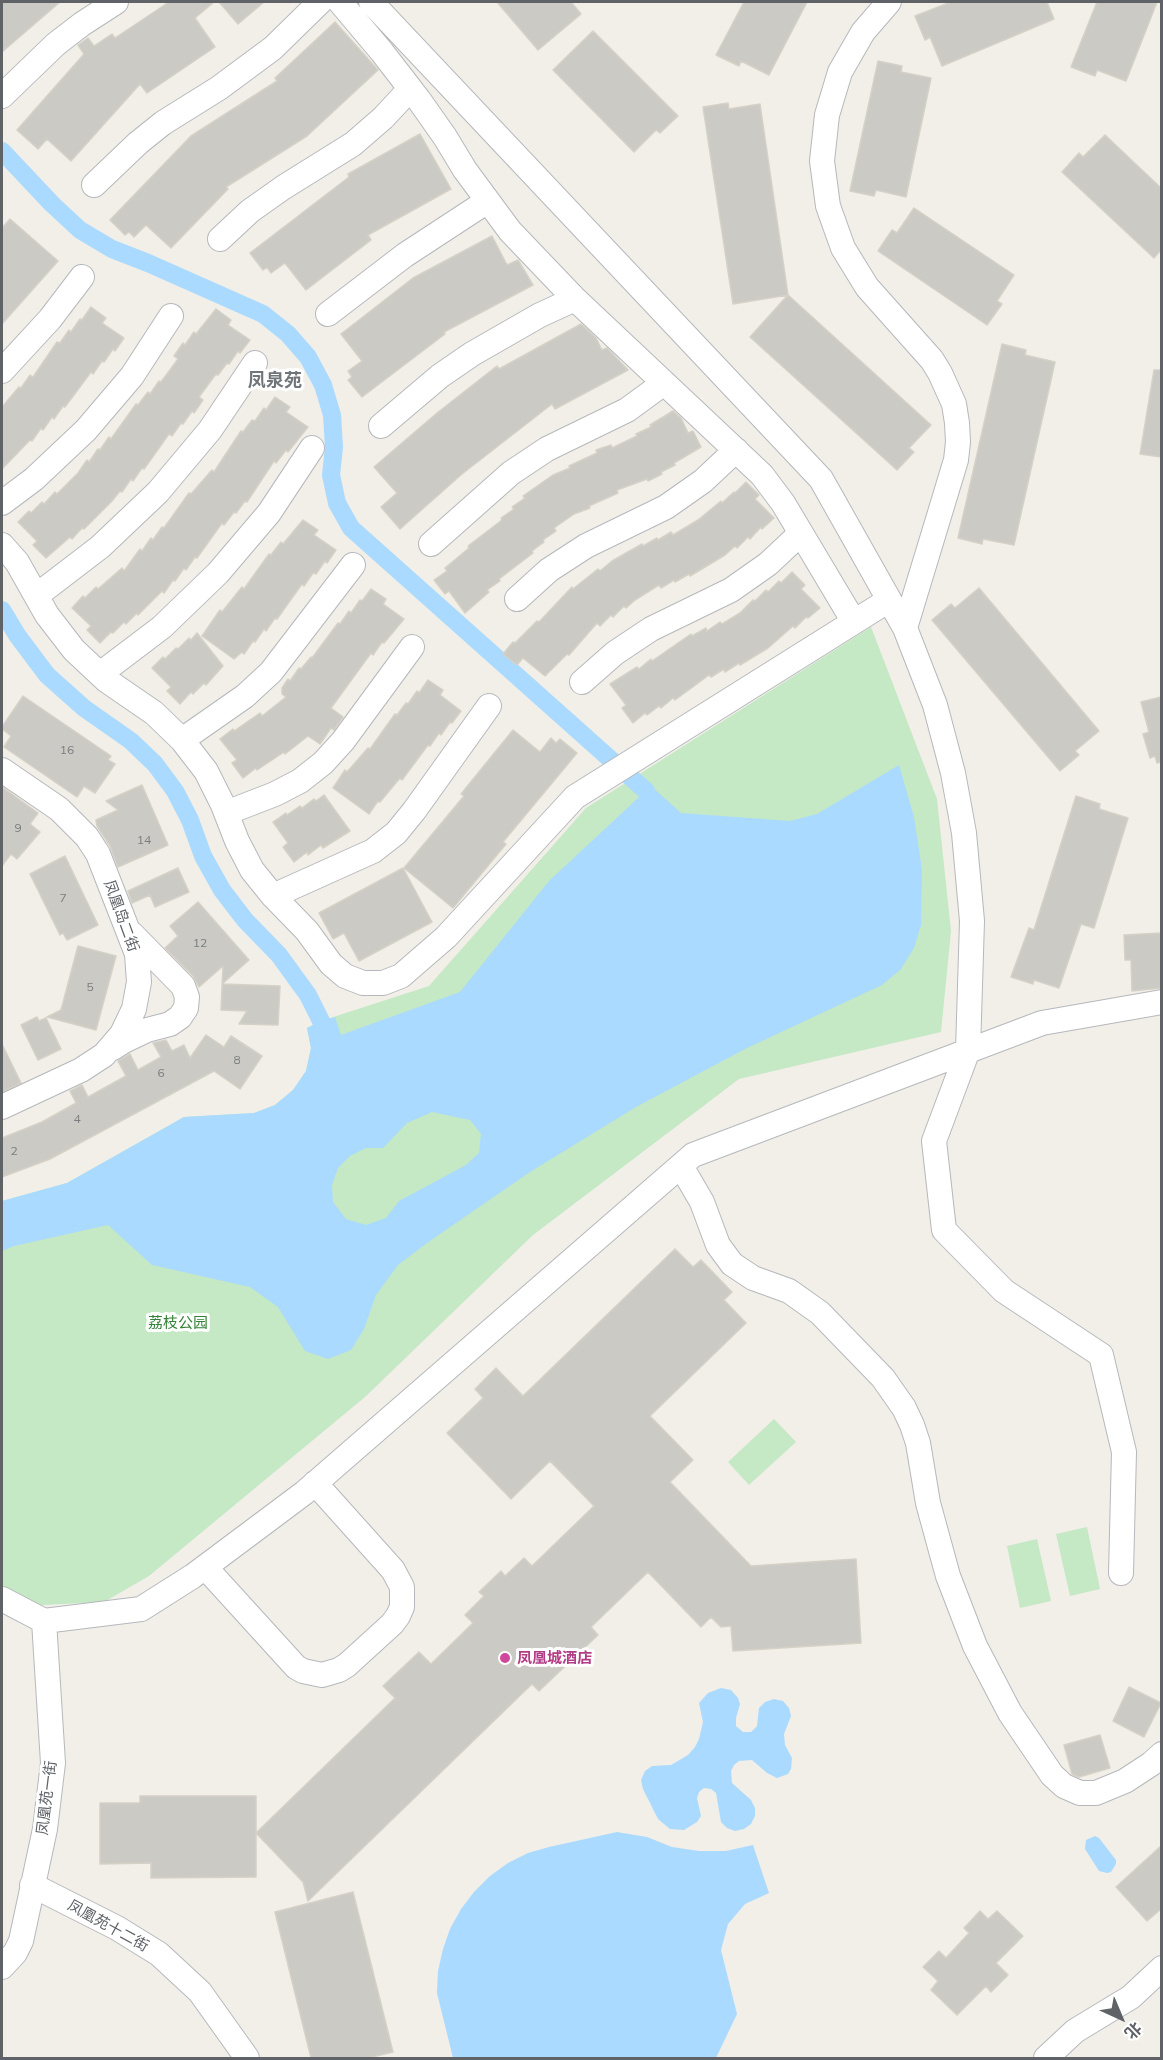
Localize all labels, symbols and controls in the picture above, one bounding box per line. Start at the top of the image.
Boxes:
district label: 凤泉苑 [248,370,302,392]
house number: 16 [60,743,74,757]
house number: 9 [14,821,22,835]
house number: 14 [137,833,151,847]
street label: 凤凰岛二街 [100,878,142,954]
house number: 7 [59,891,67,905]
house number: 12 [193,936,207,950]
house number: 5 [86,980,94,994]
house number: 8 [233,1053,241,1067]
house number: 6 [157,1066,165,1080]
house number: 4 [73,1112,81,1126]
house number: 2 [10,1144,18,1158]
park label: 荔枝公园 [148,1314,208,1332]
place label: 凤凰城酒店 [517,1649,592,1667]
marker: 凤凰城酒店 [498,1651,512,1665]
street label: 凤凰苑一街 [33,1760,61,1836]
street label: 凤凰苑十二街 [64,1896,152,1956]
north arrow [1091,1988,1151,2048]
text: 北 [1121,2018,1146,2044]

